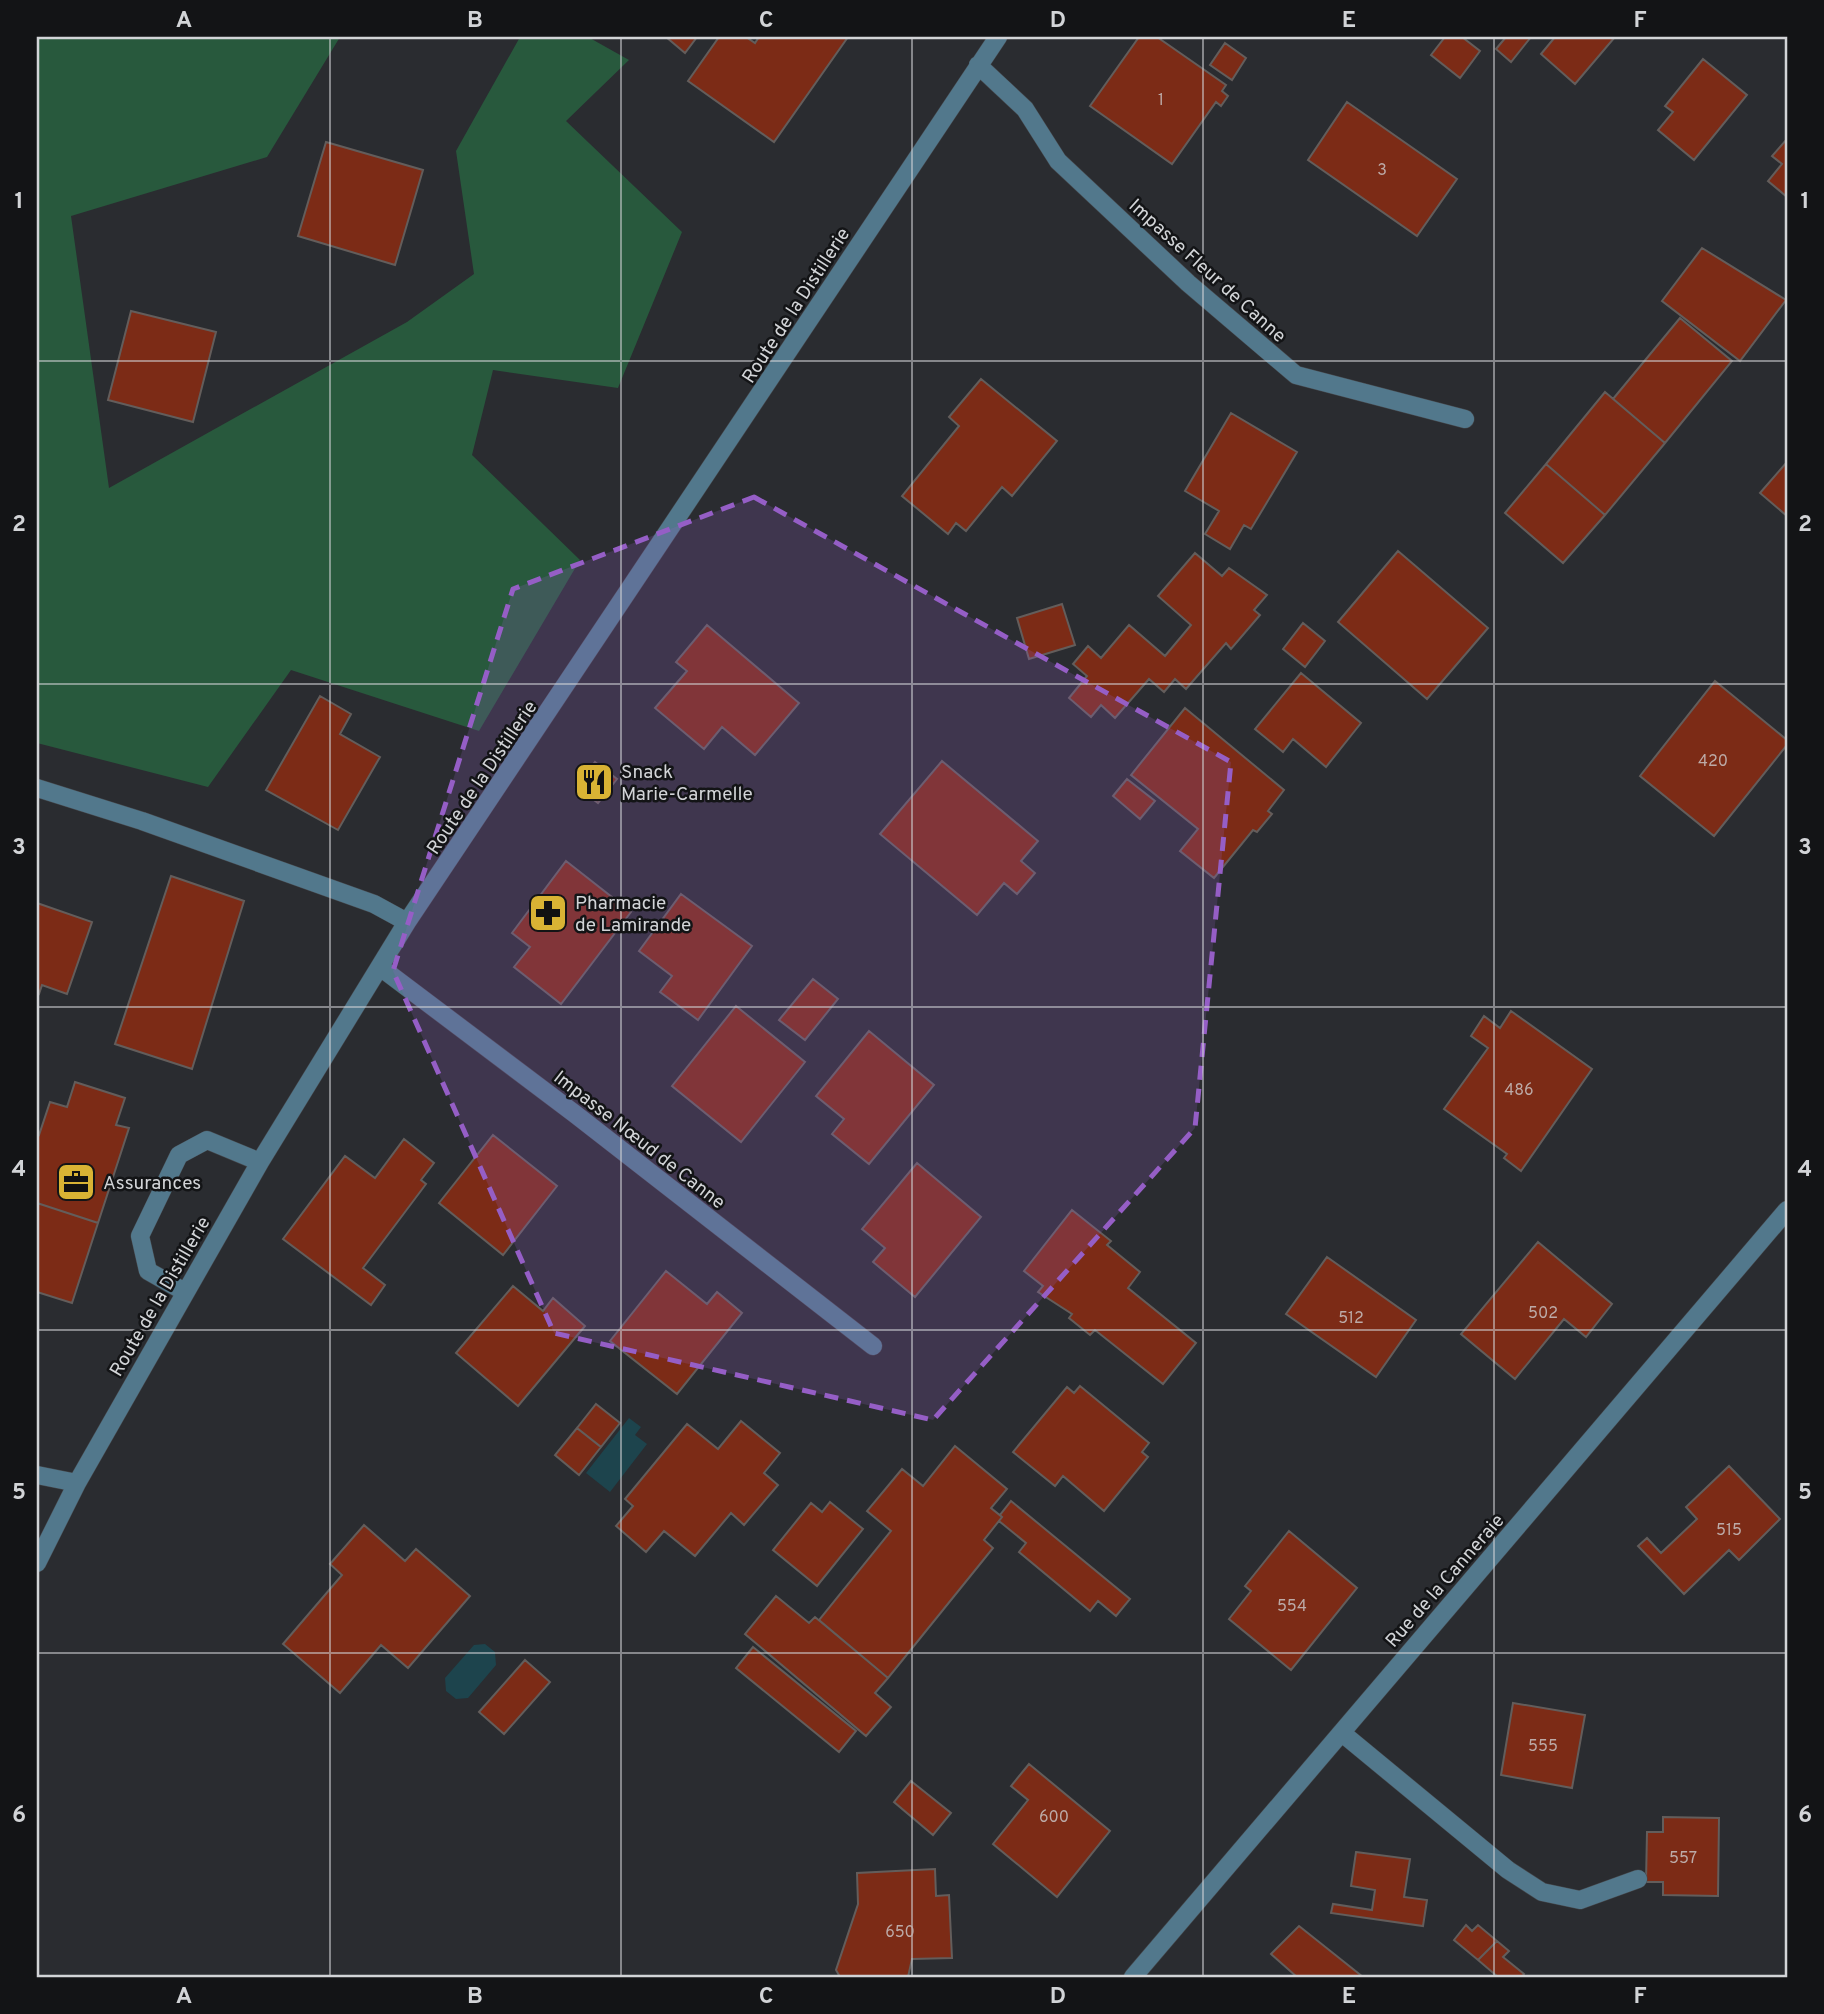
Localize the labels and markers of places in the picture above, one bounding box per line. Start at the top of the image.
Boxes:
restaurant icon: Snack Marie-Carmelle [573,761,615,803]
place label: Snack Marie-Carmelle [621,761,753,807]
pharmacy icon: Pharmacie de Lamirande [527,892,569,934]
place label: Pharmacie de Lamirande [575,892,691,938]
office icon: Assurances [55,1161,97,1203]
place label: Assurances [103,1172,201,1196]

